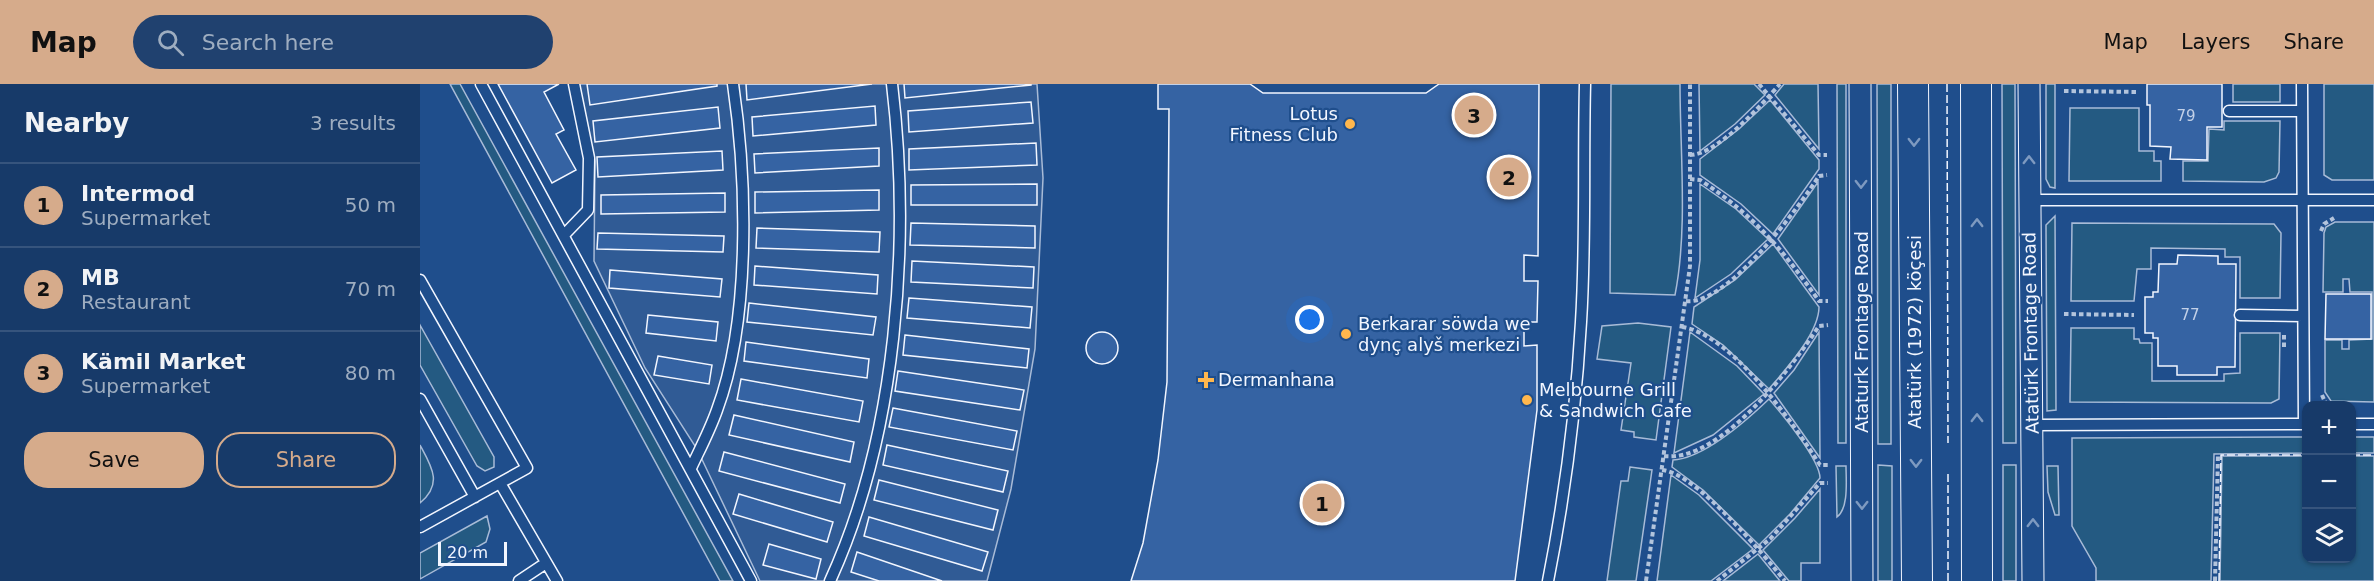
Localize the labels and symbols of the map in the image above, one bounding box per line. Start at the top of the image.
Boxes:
pin: 3 [1454,93,1494,138]
place label: Lotus Fitness Club [1230,103,1338,145]
house number: 79 [2176,107,2196,125]
marker: Lotus Fitness Club [1343,117,1357,131]
one-way arrow [1908,138,1920,147]
pin: 2 [1490,154,1528,200]
one-way arrow [2023,155,2035,164]
one-way arrow [1855,180,1867,189]
one-way arrow [1971,218,1983,227]
street label: Ataturk Frontage Road [1851,231,1872,433]
street label: Atatürk Frontage Road [2018,232,2043,434]
street label: Atatürk (1972) köçesi [1904,235,1925,429]
your location [1295,305,1324,334]
house number: 77 [2180,306,2200,324]
place label: Berkarar söwda we dynç alyš merkezi [1358,313,1531,355]
marker: Berkarar söwda we dynç alyš merkezi [1339,327,1353,341]
place label: Dermanhana [1218,369,1335,390]
marker: Dermanhana [1199,373,1213,387]
place label: Melbourne Grill & Sandwich Cafe [1539,379,1692,421]
marker: Melbourne Grill & Sandwich Cafe [1520,393,1534,407]
one-way arrow [1971,413,1983,422]
one-way arrow [1910,459,1922,468]
pin: 1 [1302,480,1342,526]
one-way arrow [1856,501,1868,510]
one-way arrow [2027,518,2039,527]
scale bar [438,539,507,566]

